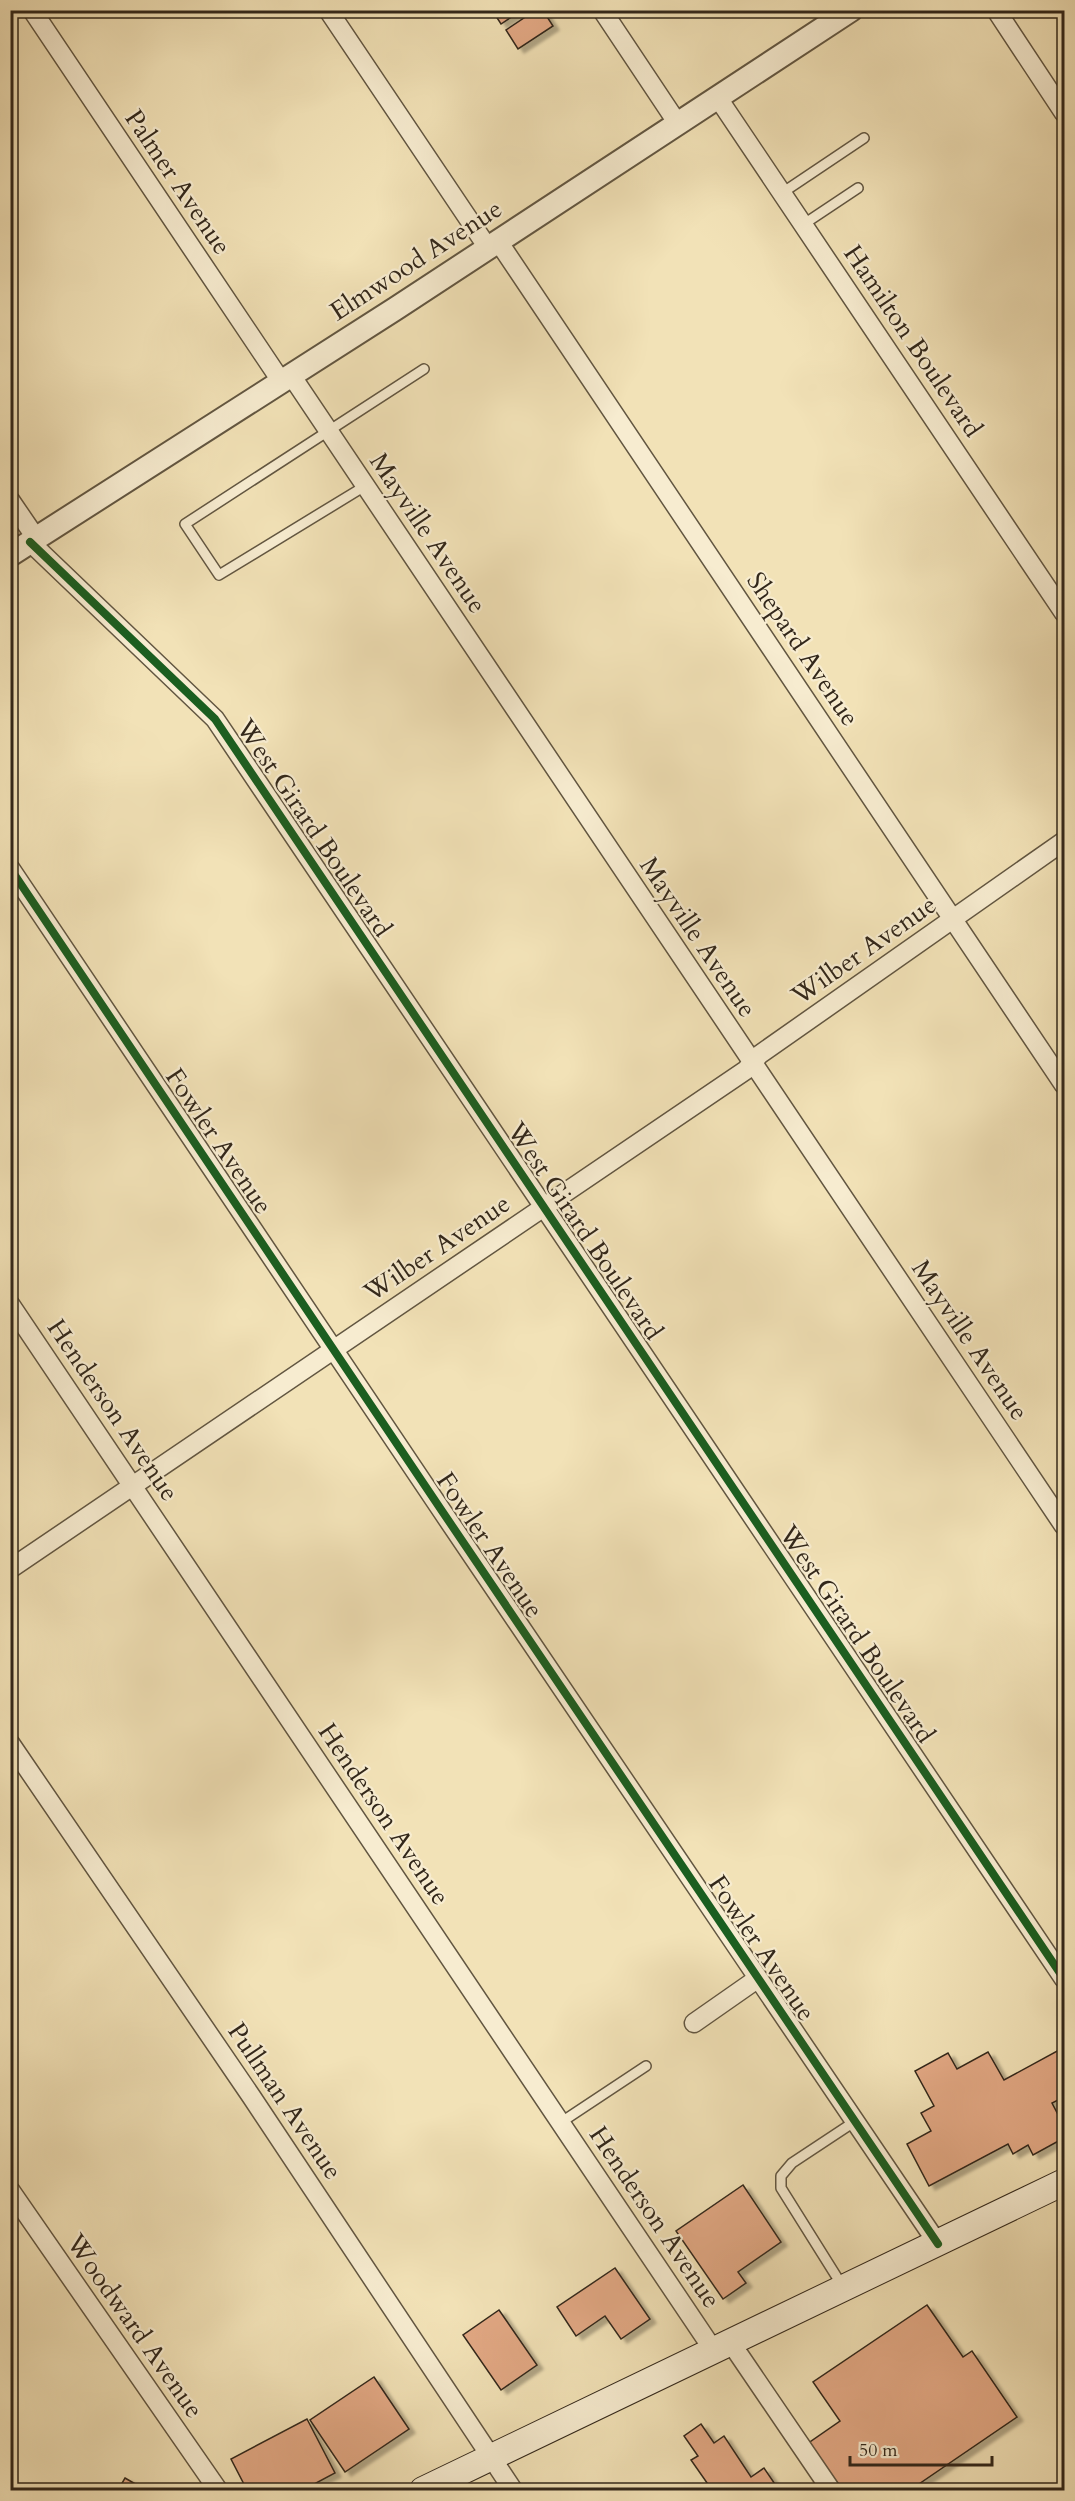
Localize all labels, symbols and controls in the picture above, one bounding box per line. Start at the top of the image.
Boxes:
street label: Palmer Avenue [117,103,239,261]
street label: Elmwood Avenue [323,191,509,329]
street label: Hamilton Boulevard [836,238,991,444]
street label: Mayville Avenue [361,446,495,620]
street label: Shepard Avenue [739,565,867,733]
street label: West Girard Boulevard [228,711,400,944]
street label: Mayville Avenue [631,850,765,1024]
street label: Wilber Avenue [784,887,943,1013]
street label: Fowler Avenue [157,1061,281,1221]
street label: West Girard Boulevard [499,1114,671,1347]
street label: Wilber Avenue [356,1186,517,1310]
street label: Mayville Avenue [903,1253,1037,1427]
street label: Henderson Avenue [39,1312,187,1508]
street label: Fowler Avenue [428,1465,552,1625]
street label: West Girard Boulevard [771,1517,943,1750]
street label: Henderson Avenue [310,1716,458,1912]
street label: Fowler Avenue [700,1868,824,2028]
street label: Pullman Avenue [220,2016,350,2186]
street label: Henderson Avenue [581,2119,729,2315]
street label: Woodward Avenue [58,2226,212,2425]
scale bar [850,2429,992,2467]
text: 50 m [859,2438,898,2463]

